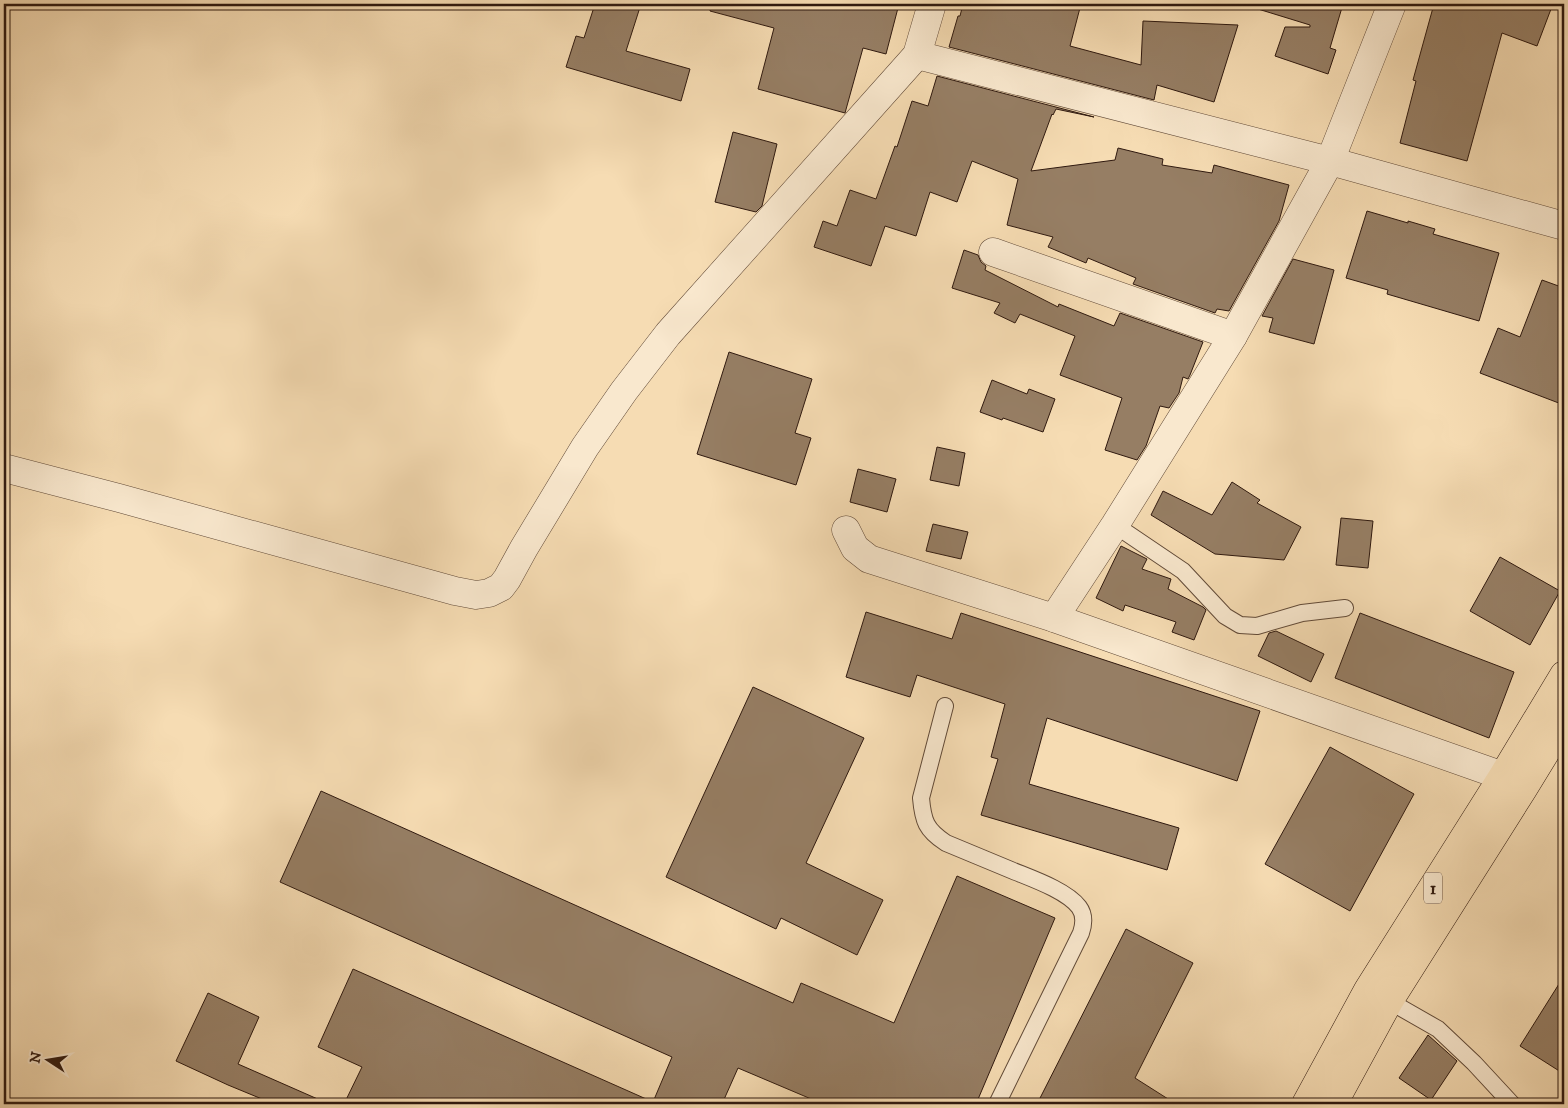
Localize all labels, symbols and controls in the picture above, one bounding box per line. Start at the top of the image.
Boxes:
road number: 1 [1424,872,1442,904]
north arrow [22,1036,72,1086]
text: N [26,1050,46,1065]

